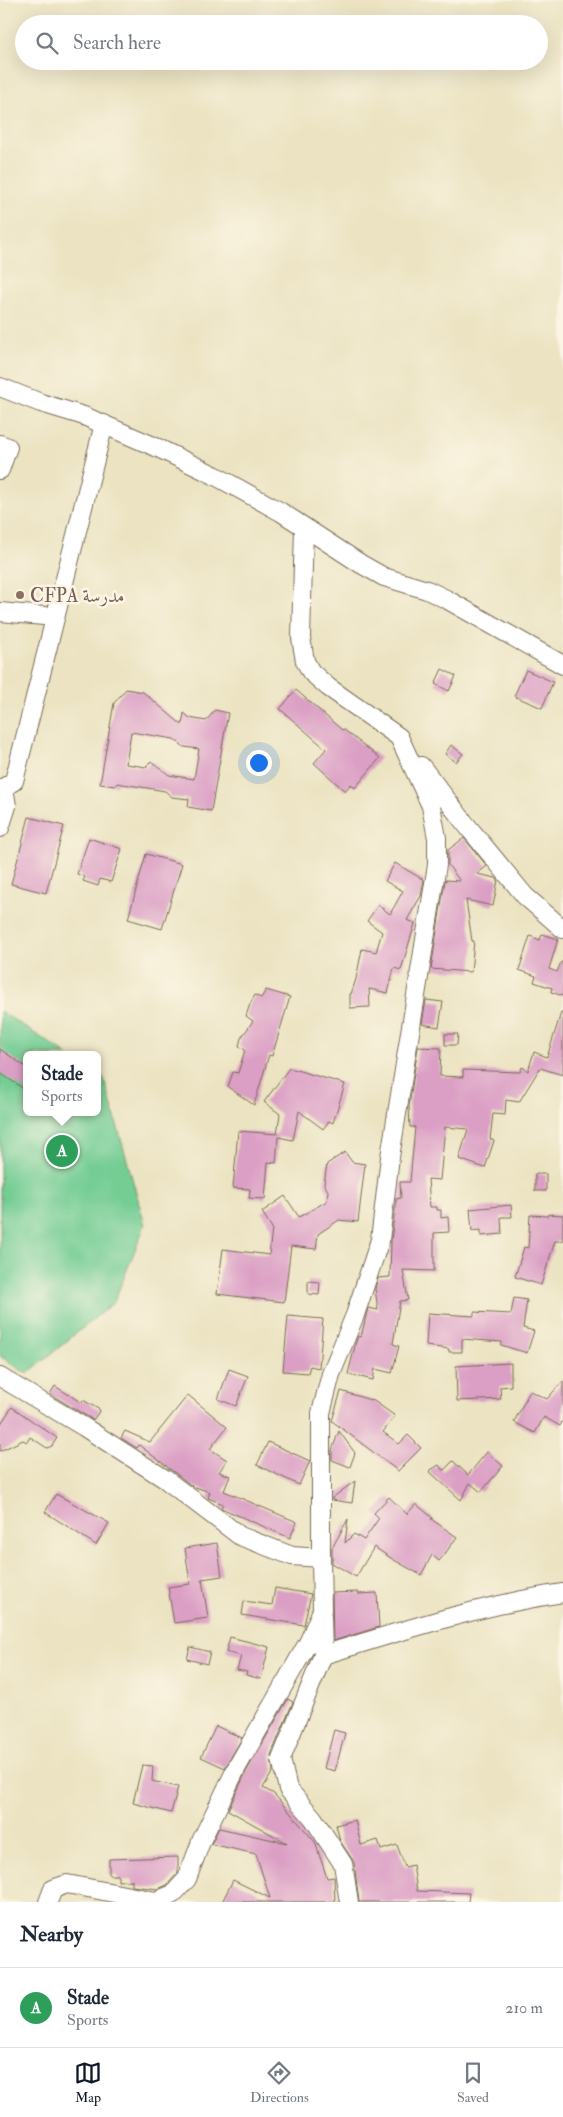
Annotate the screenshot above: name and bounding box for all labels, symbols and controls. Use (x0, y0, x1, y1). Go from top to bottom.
search box (15, 15, 548, 70)
icon: search (33, 29, 61, 57)
text: Search here (73, 31, 161, 55)
place label: CFPA مدرسة (30, 584, 124, 608)
marker: CFPA مدرسة (14, 589, 26, 601)
your location (246, 750, 272, 776)
popup (23, 1051, 101, 1116)
text: Stade (41, 1062, 83, 1086)
text: Sports (41, 1086, 82, 1106)
pin: A (46, 1132, 78, 1170)
text: Nearby (20, 1921, 83, 1948)
text: Stade (67, 1986, 109, 2010)
text: A (31, 1998, 41, 2018)
text: 210 m (505, 1998, 543, 2018)
text: Sports (67, 2010, 108, 2030)
tab: Map (74, 2059, 102, 2106)
tab: Directions (250, 2059, 309, 2106)
tab: Saved (457, 2059, 489, 2106)

